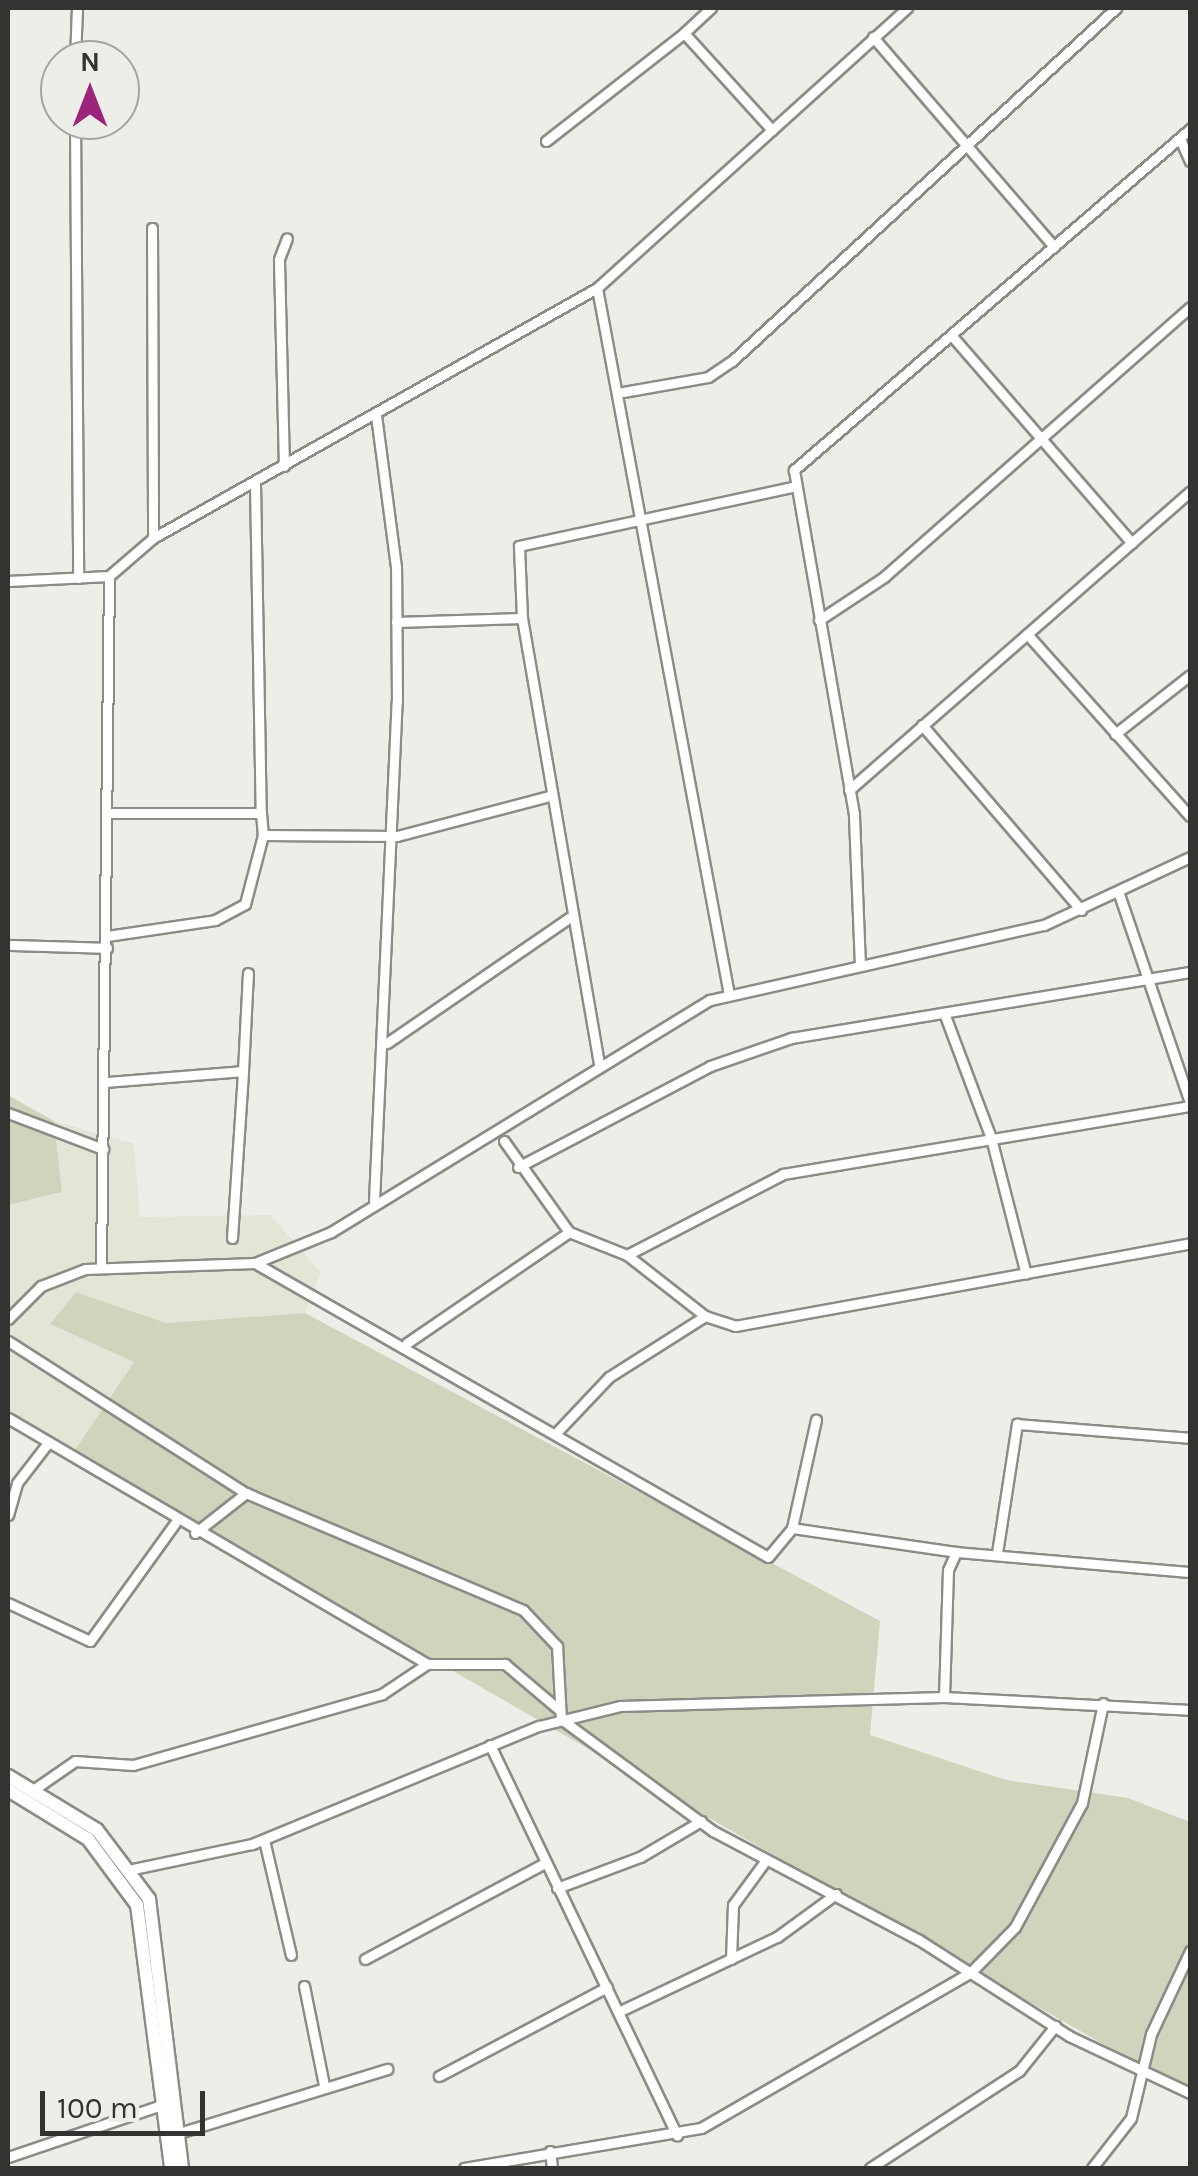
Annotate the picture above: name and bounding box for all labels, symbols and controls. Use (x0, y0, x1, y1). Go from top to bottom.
north arrow (40, 40, 140, 140)
text: N (80, 45, 100, 78)
scale bar (45, 2071, 210, 2133)
text: 100 m (57, 2090, 138, 2126)

